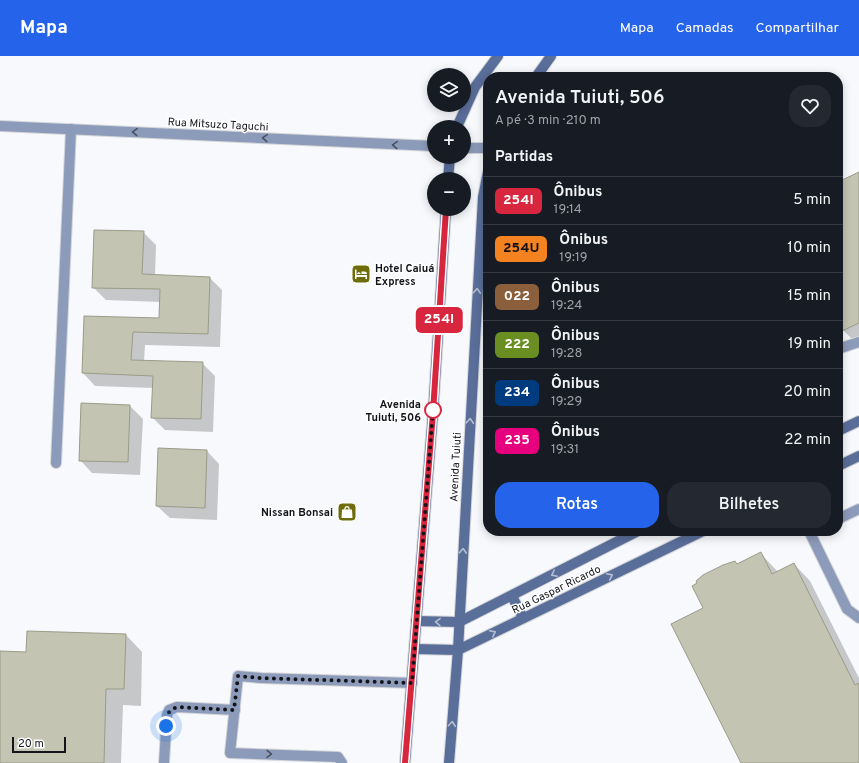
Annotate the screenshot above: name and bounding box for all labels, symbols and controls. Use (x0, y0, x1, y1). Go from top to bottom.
text: Mapa (20, 16, 68, 40)
text: Mapa (620, 20, 654, 37)
text: Camadas (676, 20, 734, 37)
text: Compartilhar (756, 20, 839, 37)
map controls (427, 68, 471, 216)
button: layers (427, 68, 471, 112)
button: heart (789, 85, 831, 127)
text: Avenida Tuiuti, 506 (495, 86, 665, 110)
text: A pé · 3 min · 210 m (495, 113, 601, 129)
street label: Rua Mitsuzo Taguchi (167, 115, 269, 135)
button: + (427, 120, 471, 164)
one-way arrow (132, 128, 138, 137)
one-way arrow (262, 134, 268, 143)
one-way arrow (392, 140, 398, 149)
text: Partidas (495, 148, 553, 167)
button: − (427, 172, 471, 216)
text: Ônibus (554, 183, 602, 202)
text: 5 min (793, 191, 831, 210)
text: 254I (503, 192, 534, 209)
text: 19:14 (554, 202, 582, 218)
text: Ônibus (559, 231, 608, 250)
text: 10 min (787, 239, 831, 258)
text: 254U (503, 240, 539, 257)
text: 19:19 (559, 250, 588, 266)
place label: Hotel Caiuá Express (375, 262, 434, 289)
hotel icon: Hotel Caiuá Express (350, 263, 372, 285)
text: Ônibus (551, 279, 600, 298)
text: 15 min (788, 287, 831, 306)
one-way arrow (473, 288, 482, 294)
text: 022 (504, 288, 530, 305)
text: 19:24 (551, 298, 582, 314)
line badge: 254I (411, 307, 467, 333)
text: 254I (424, 311, 454, 328)
text: Ônibus (551, 327, 600, 346)
text: 19 min (788, 335, 831, 354)
text: 222 (504, 336, 530, 353)
text: 19:28 (551, 346, 582, 362)
text: Ônibus (551, 375, 600, 394)
text: 20 min (784, 383, 831, 402)
text: 234 (504, 384, 530, 401)
text: 19:29 (551, 394, 582, 410)
place label: Avenida Tuiuti, 506 (366, 398, 421, 425)
marker: Avenida Tuiuti, 506 (424, 401, 442, 419)
one-way arrow (465, 418, 474, 424)
text: Ônibus (551, 423, 600, 442)
text: 22 min (784, 431, 831, 450)
street label: Avenida Tuiuti (447, 432, 465, 502)
text: 235 (504, 432, 530, 449)
text: 19:31 (551, 442, 579, 458)
button: Rotas (495, 482, 659, 528)
button: Bilhetes (667, 482, 831, 528)
shop icon: Nissan Bonsai (336, 501, 358, 523)
place label: Nissan Bonsai (261, 506, 333, 520)
one-way arrow (459, 548, 467, 554)
street label: Rua Gaspar Ricardo (510, 562, 603, 618)
one-way arrow (551, 570, 558, 577)
one-way arrow (605, 573, 613, 581)
one-way arrow (435, 618, 441, 626)
one-way arrow (488, 630, 496, 638)
your location (156, 716, 176, 736)
one-way arrow (447, 721, 456, 727)
scale bar (12, 735, 66, 754)
text: 20 m (18, 737, 44, 751)
one-way arrow (266, 750, 272, 759)

